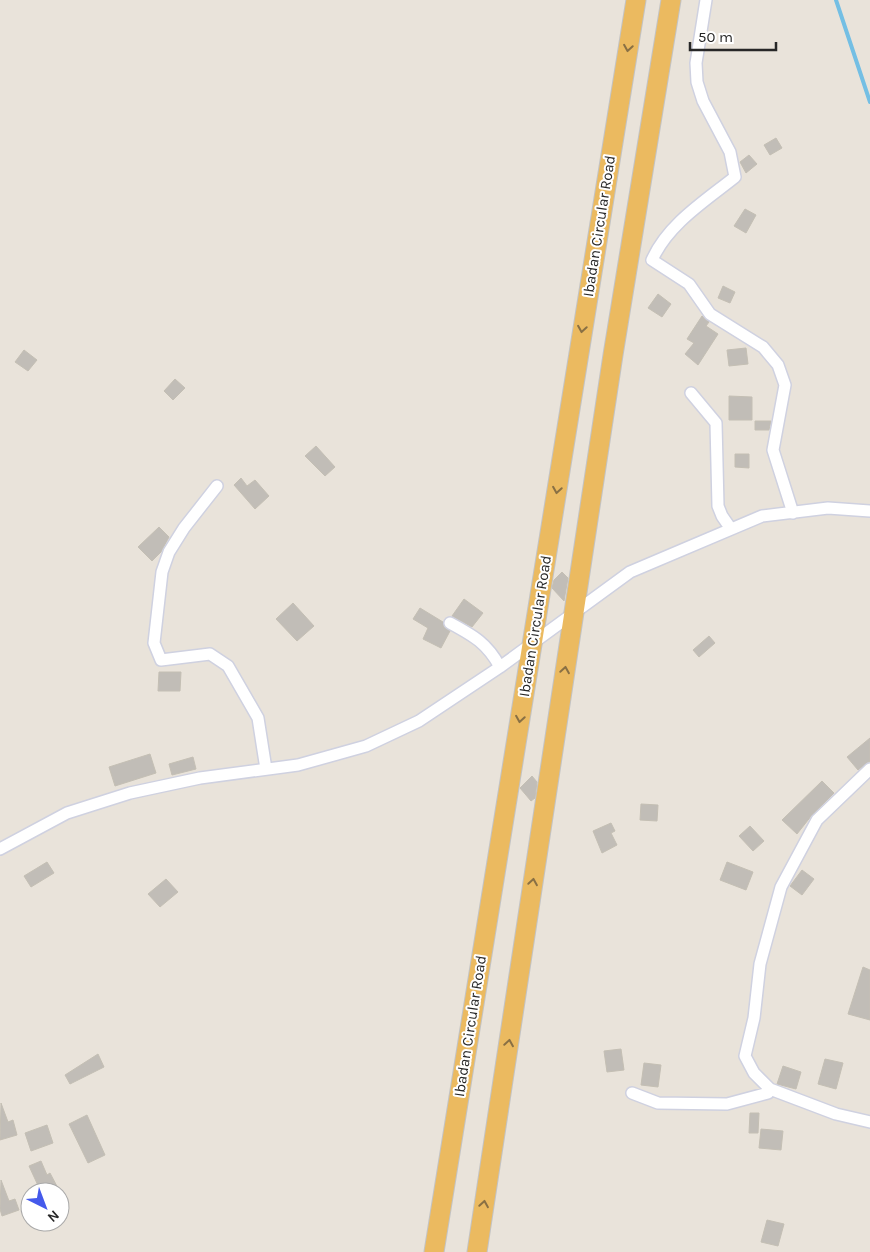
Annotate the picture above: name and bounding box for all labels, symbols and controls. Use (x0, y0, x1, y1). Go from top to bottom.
scale bar (690, 20, 776, 52)
text: 50 m (698, 28, 733, 46)
one-way arrow (623, 44, 633, 52)
street label: Ibadan Circular Road (579, 154, 619, 298)
one-way arrow (578, 325, 588, 334)
one-way arrow (552, 486, 562, 494)
street label: Ibadan Circular Road (515, 554, 555, 698)
one-way arrow (560, 666, 570, 674)
one-way arrow (515, 715, 525, 724)
one-way arrow (527, 878, 538, 886)
street label: Ibadan Circular Road (450, 954, 490, 1098)
one-way arrow (503, 1039, 513, 1047)
north arrow (20, 1182, 70, 1232)
one-way arrow (479, 1199, 489, 1208)
text: N (44, 1207, 63, 1226)

